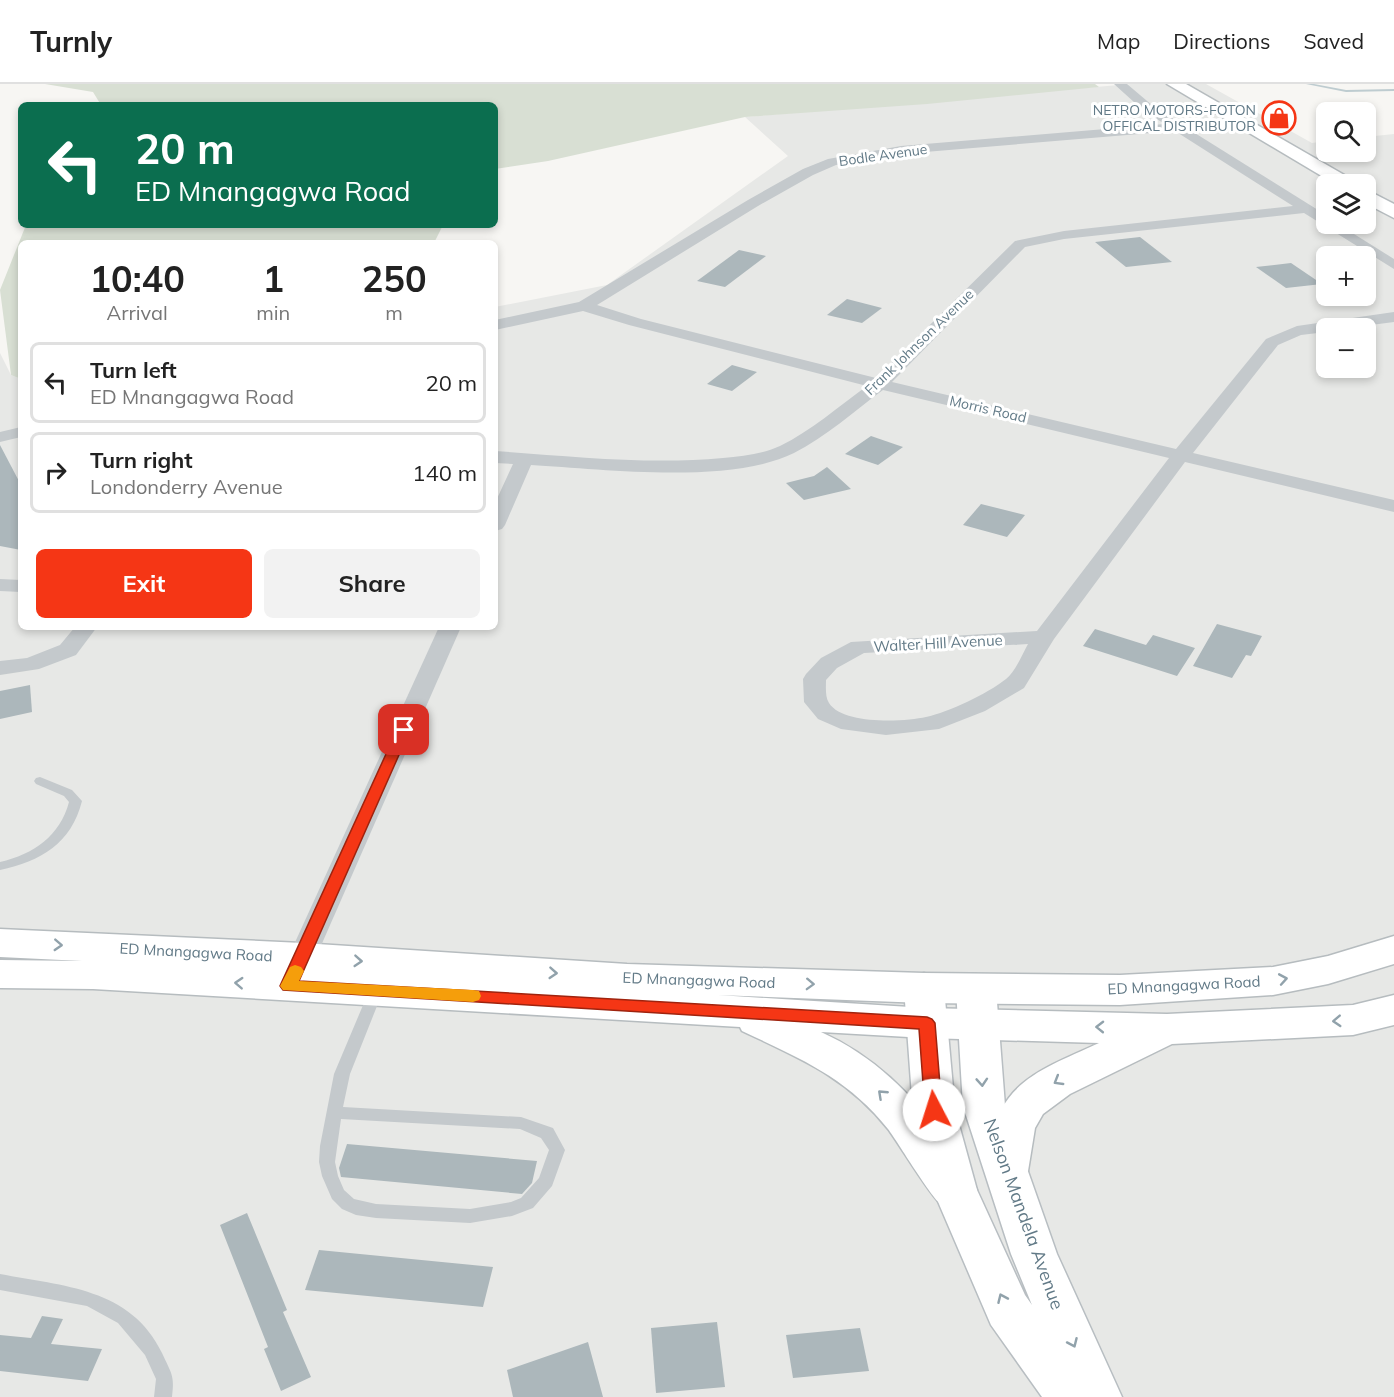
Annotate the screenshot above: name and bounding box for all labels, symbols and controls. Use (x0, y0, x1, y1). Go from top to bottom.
text: Turnly (30, 24, 112, 59)
text: Map (1097, 28, 1140, 54)
text: Directions (1173, 28, 1270, 54)
text: Saved (1303, 28, 1364, 54)
shop icon: NETRO MOTORS-FOTON OFFICAL DISTRIBUTOR (1261, 100, 1297, 136)
place label: NETRO MOTORS-FOTON OFFICAL DISTRIBUTOR (1093, 101, 1256, 135)
map controls (1316, 102, 1376, 378)
button: search (1316, 102, 1376, 162)
text: 20 m (135, 122, 235, 175)
icon: left (36, 126, 114, 204)
street label: Bodle Avenue (838, 140, 928, 170)
text: ED Mnangagwa Road (135, 174, 411, 208)
button: layers (1316, 174, 1376, 234)
button: + (1316, 246, 1376, 306)
text: 10:40 (89, 256, 185, 301)
text: 1 (262, 256, 284, 301)
text: 250 (362, 256, 427, 301)
street label: Frank Johnson Avenue (861, 285, 977, 399)
text: Arrival (107, 300, 168, 325)
text: min (256, 300, 290, 325)
text: m (385, 300, 403, 325)
button: − (1316, 318, 1376, 378)
text: Turn left (90, 356, 177, 384)
icon: left (39, 366, 72, 399)
text: 20 m (426, 369, 477, 397)
text: ED Mnangagwa Road (90, 384, 294, 409)
street label: Morris Road (948, 391, 1028, 427)
text: Turn right (90, 446, 193, 474)
icon: right (39, 456, 72, 489)
text: 140 m (412, 459, 477, 487)
text: Londonderry Avenue (90, 474, 283, 499)
button: Exit (36, 549, 252, 618)
button: Share (264, 549, 480, 618)
street label: Walter Hill Avenue (873, 630, 1003, 656)
pin (378, 704, 429, 755)
icon: arrive (387, 713, 420, 746)
one-way arrow (54, 939, 63, 952)
street label: ED Mnangagwa Road (119, 939, 273, 965)
one-way arrow (353, 954, 363, 967)
one-way arrow (548, 967, 557, 980)
street label: ED Mnangagwa Road (622, 968, 776, 992)
street label: ED Mnangagwa Road (1107, 972, 1261, 998)
one-way arrow (1278, 973, 1288, 986)
one-way arrow (235, 977, 244, 990)
one-way arrow (806, 978, 815, 991)
one-way arrow (1332, 1015, 1341, 1028)
one-way arrow (1096, 1021, 1105, 1033)
one-way arrow (1054, 1074, 1064, 1086)
position arrow (902, 1078, 966, 1142)
one-way arrow (976, 1078, 989, 1087)
one-way arrow (878, 1090, 889, 1101)
street label: Nelson Mandela Avenue (979, 1115, 1069, 1313)
one-way arrow (998, 1293, 1010, 1304)
one-way arrow (1066, 1337, 1078, 1348)

